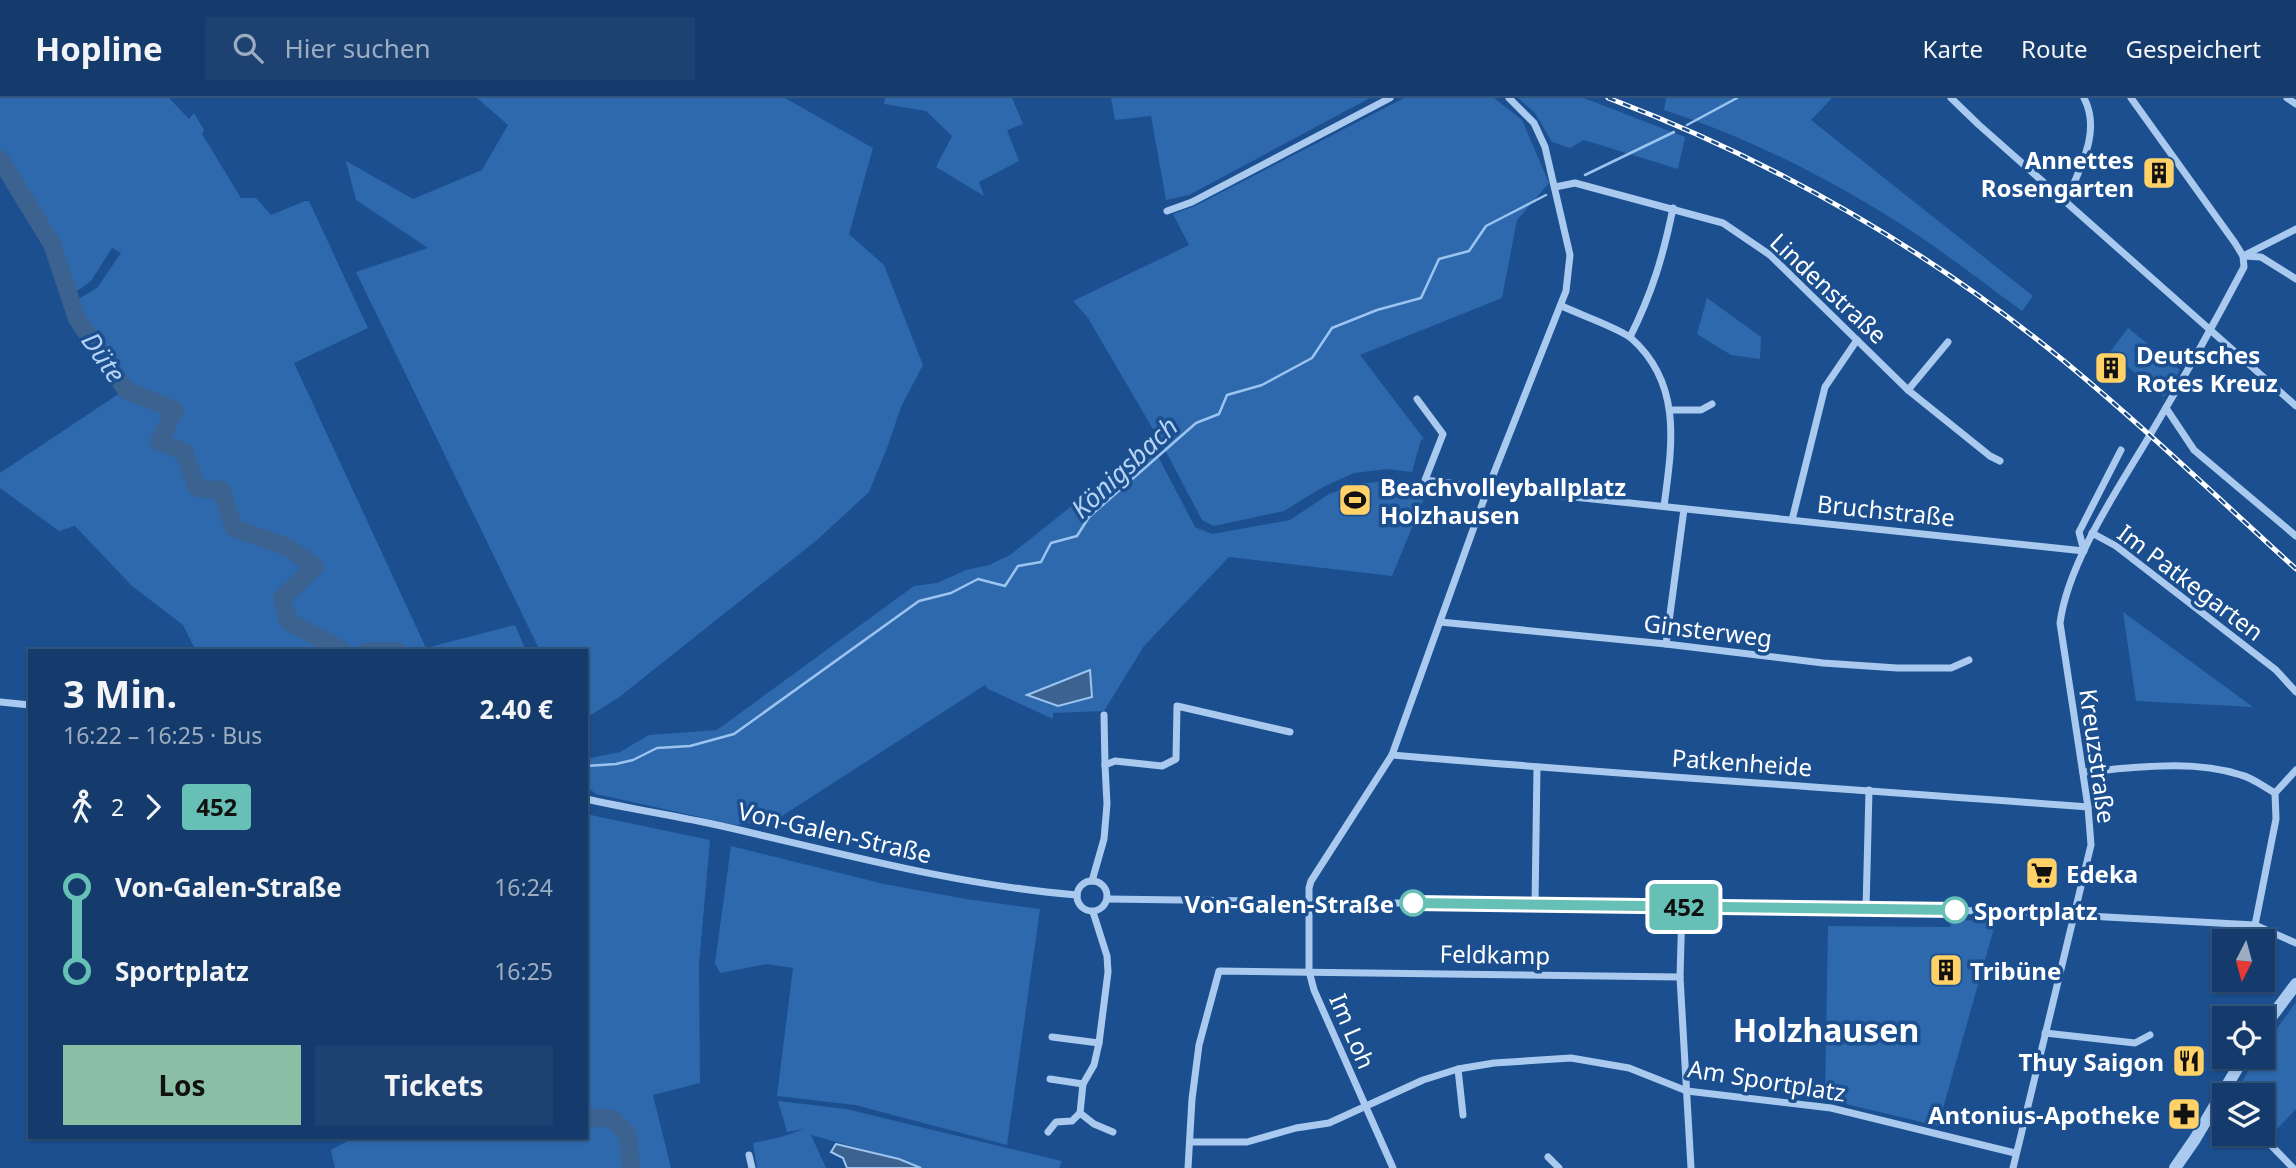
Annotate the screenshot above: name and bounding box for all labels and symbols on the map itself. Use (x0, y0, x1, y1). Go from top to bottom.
place label: Annettes Rosengarten (1981, 143, 2134, 204)
building icon: Annettes Rosengarten (2140, 154, 2178, 192)
street label: Lindenstraße (1763, 225, 1895, 351)
water label: Düte (74, 325, 134, 389)
place label: Deutsches Rotes Kreuz (2136, 338, 2278, 399)
building icon: Deutsches Rotes Kreuz (2092, 349, 2130, 387)
water label: Königsbach (1063, 408, 1185, 526)
place label: Beachvolleyballplatz Holzhausen (1380, 470, 1626, 531)
sports icon: Beachvolleyballplatz Holzhausen (1336, 481, 1374, 519)
street label: Bruchstraße (1815, 486, 1957, 534)
street label: Im Patkegarten (2111, 516, 2271, 648)
street label: Ginsterweg (1642, 606, 1774, 654)
street label: Kreuzstraße (2072, 687, 2124, 825)
street label: Patkenheide (1671, 741, 1813, 783)
street label: Von-Galen-Straße (735, 794, 935, 870)
supermarket icon: Edeka (2023, 854, 2061, 892)
place label: Edeka (2066, 857, 2138, 890)
line badge: 452 (1644, 884, 1724, 930)
place label: Von-Galen-Straße (1185, 887, 1394, 920)
marker: Von-Galen-Straße (1400, 890, 1426, 916)
place label: Sportplatz (1974, 894, 2098, 927)
marker: Sportplatz (1942, 897, 1968, 923)
north arrow (2212, 929, 2275, 992)
street label: Feldkamp (1440, 937, 1550, 971)
building icon: Tribüne (1927, 951, 1965, 989)
place label: Tribüne (1970, 954, 2061, 987)
street label: Im Loh (1322, 988, 1384, 1074)
district label: Holzhausen (1733, 1008, 1919, 1051)
restaurant icon: Thuy Saigon (2170, 1042, 2208, 1080)
place label: Thuy Saigon (2018, 1045, 2164, 1078)
street label: Am Sportplatz (1686, 1051, 1848, 1109)
pharmacy icon: Antonius-Apotheke (2165, 1095, 2203, 1133)
place label: Antonius-Apotheke (1928, 1098, 2160, 1131)

